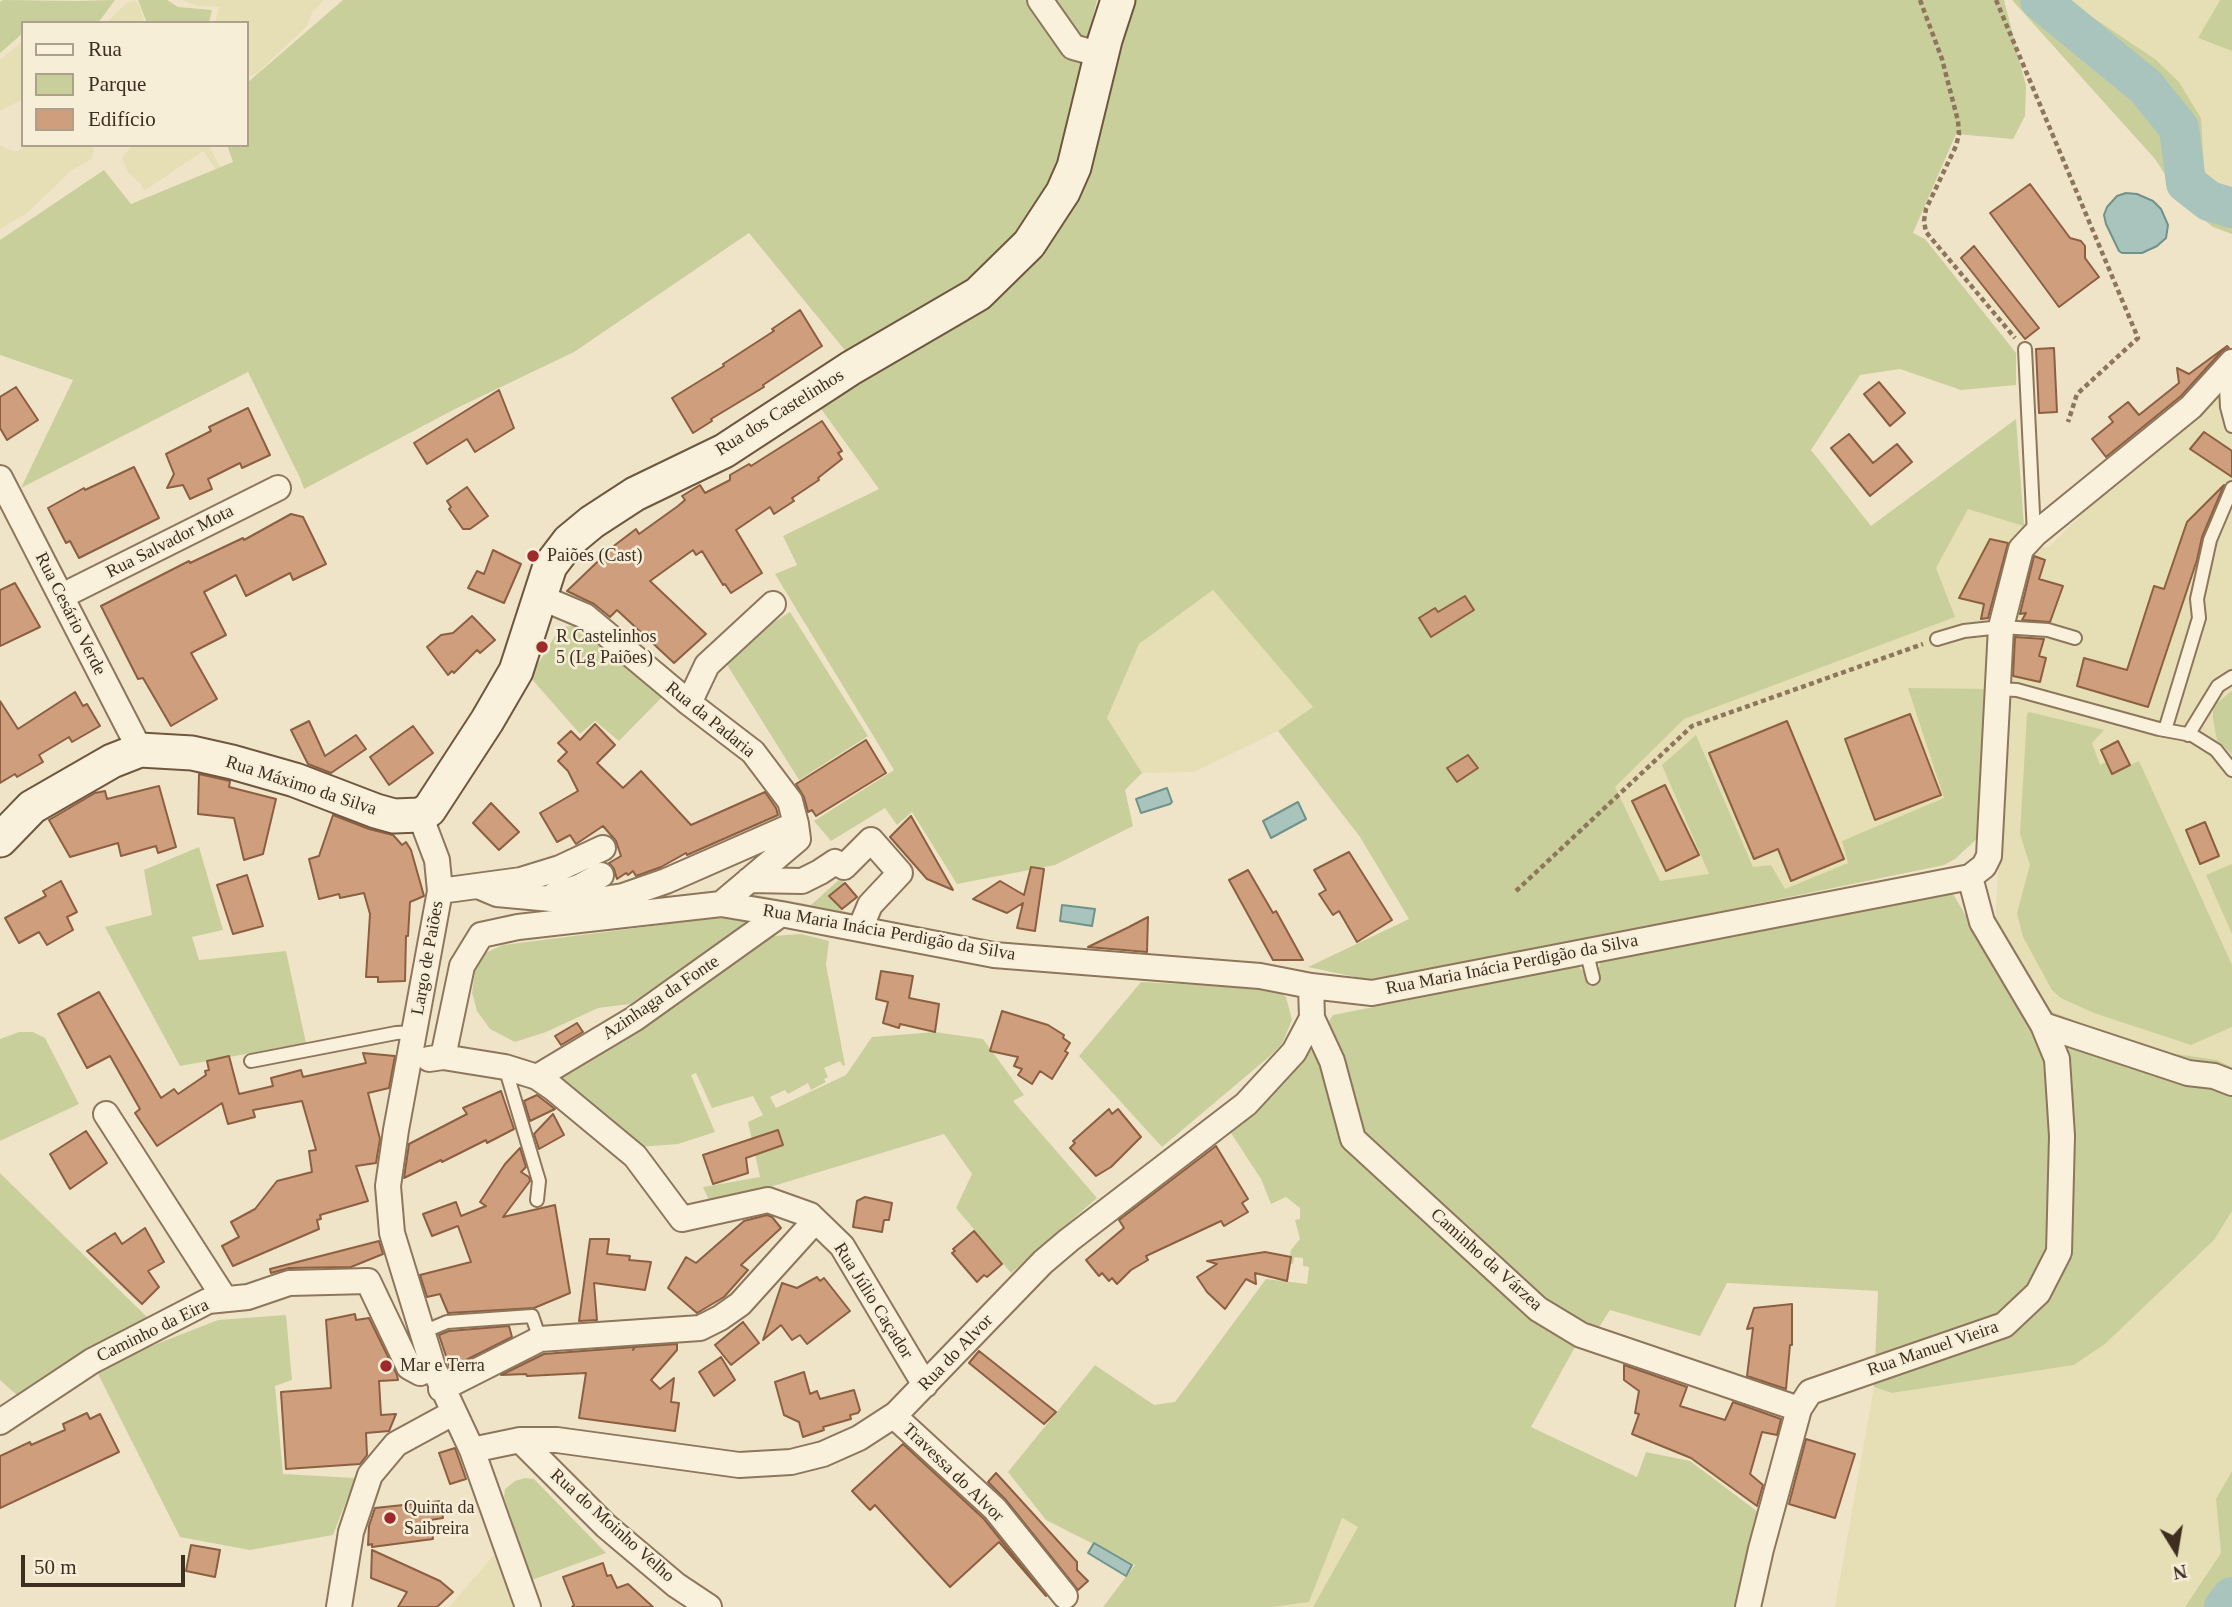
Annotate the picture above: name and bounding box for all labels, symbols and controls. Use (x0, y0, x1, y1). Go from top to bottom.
legend (21, 21, 248, 147)
text: Rua (88, 37, 122, 61)
text: Parque (88, 72, 146, 96)
text: Edifício (88, 107, 156, 131)
street label: Rua dos Castelinhos (712, 365, 848, 461)
street label: Rua Salvador Mota (103, 501, 237, 583)
place label: Paiões (Cast) (547, 545, 642, 567)
marker: Paiões (Cast) (525, 548, 541, 564)
street label: Rua Cesário Verde (30, 549, 110, 679)
place label: R Castelinhos 5 (Lg Paiões) (556, 626, 657, 668)
marker: R Castelinhos 5 (Lg Paiões) (534, 639, 550, 655)
street label: Rua da Padaria (661, 677, 759, 763)
street label: Rua Máximo da Silva (223, 751, 379, 821)
street label: Largo de Paiões (407, 899, 449, 1017)
street label: Rua Maria Inácia Perdigão da Silva (761, 900, 1017, 966)
street label: Rua Maria Inácia Perdigão da Silva (1384, 930, 1640, 1000)
street label: Azinhaga da Fonte (599, 951, 723, 1045)
street label: Caminho da Várzea (1426, 1204, 1546, 1316)
street label: Rua Júlio Caçador (829, 1239, 917, 1363)
street label: Caminho da Eira (93, 1295, 213, 1367)
street label: Rua do Alvor (914, 1310, 998, 1396)
street label: Rua Manuel Vieira (1865, 1317, 2001, 1381)
place label: Mar e Terra (400, 1355, 485, 1377)
marker: Mar e Terra (378, 1358, 394, 1374)
street label: Travessa do Alvor (898, 1419, 1008, 1527)
street label: Rua do Moinho Velho (546, 1465, 678, 1587)
place label: Quinta da Saibreira (404, 1497, 474, 1540)
marker: Quinta da Saibreira (382, 1510, 398, 1526)
north arrow (2141, 1516, 2211, 1586)
scale bar (24, 1540, 189, 1584)
text: 50 m (34, 1555, 77, 1579)
text: N (2171, 1560, 2189, 1584)

